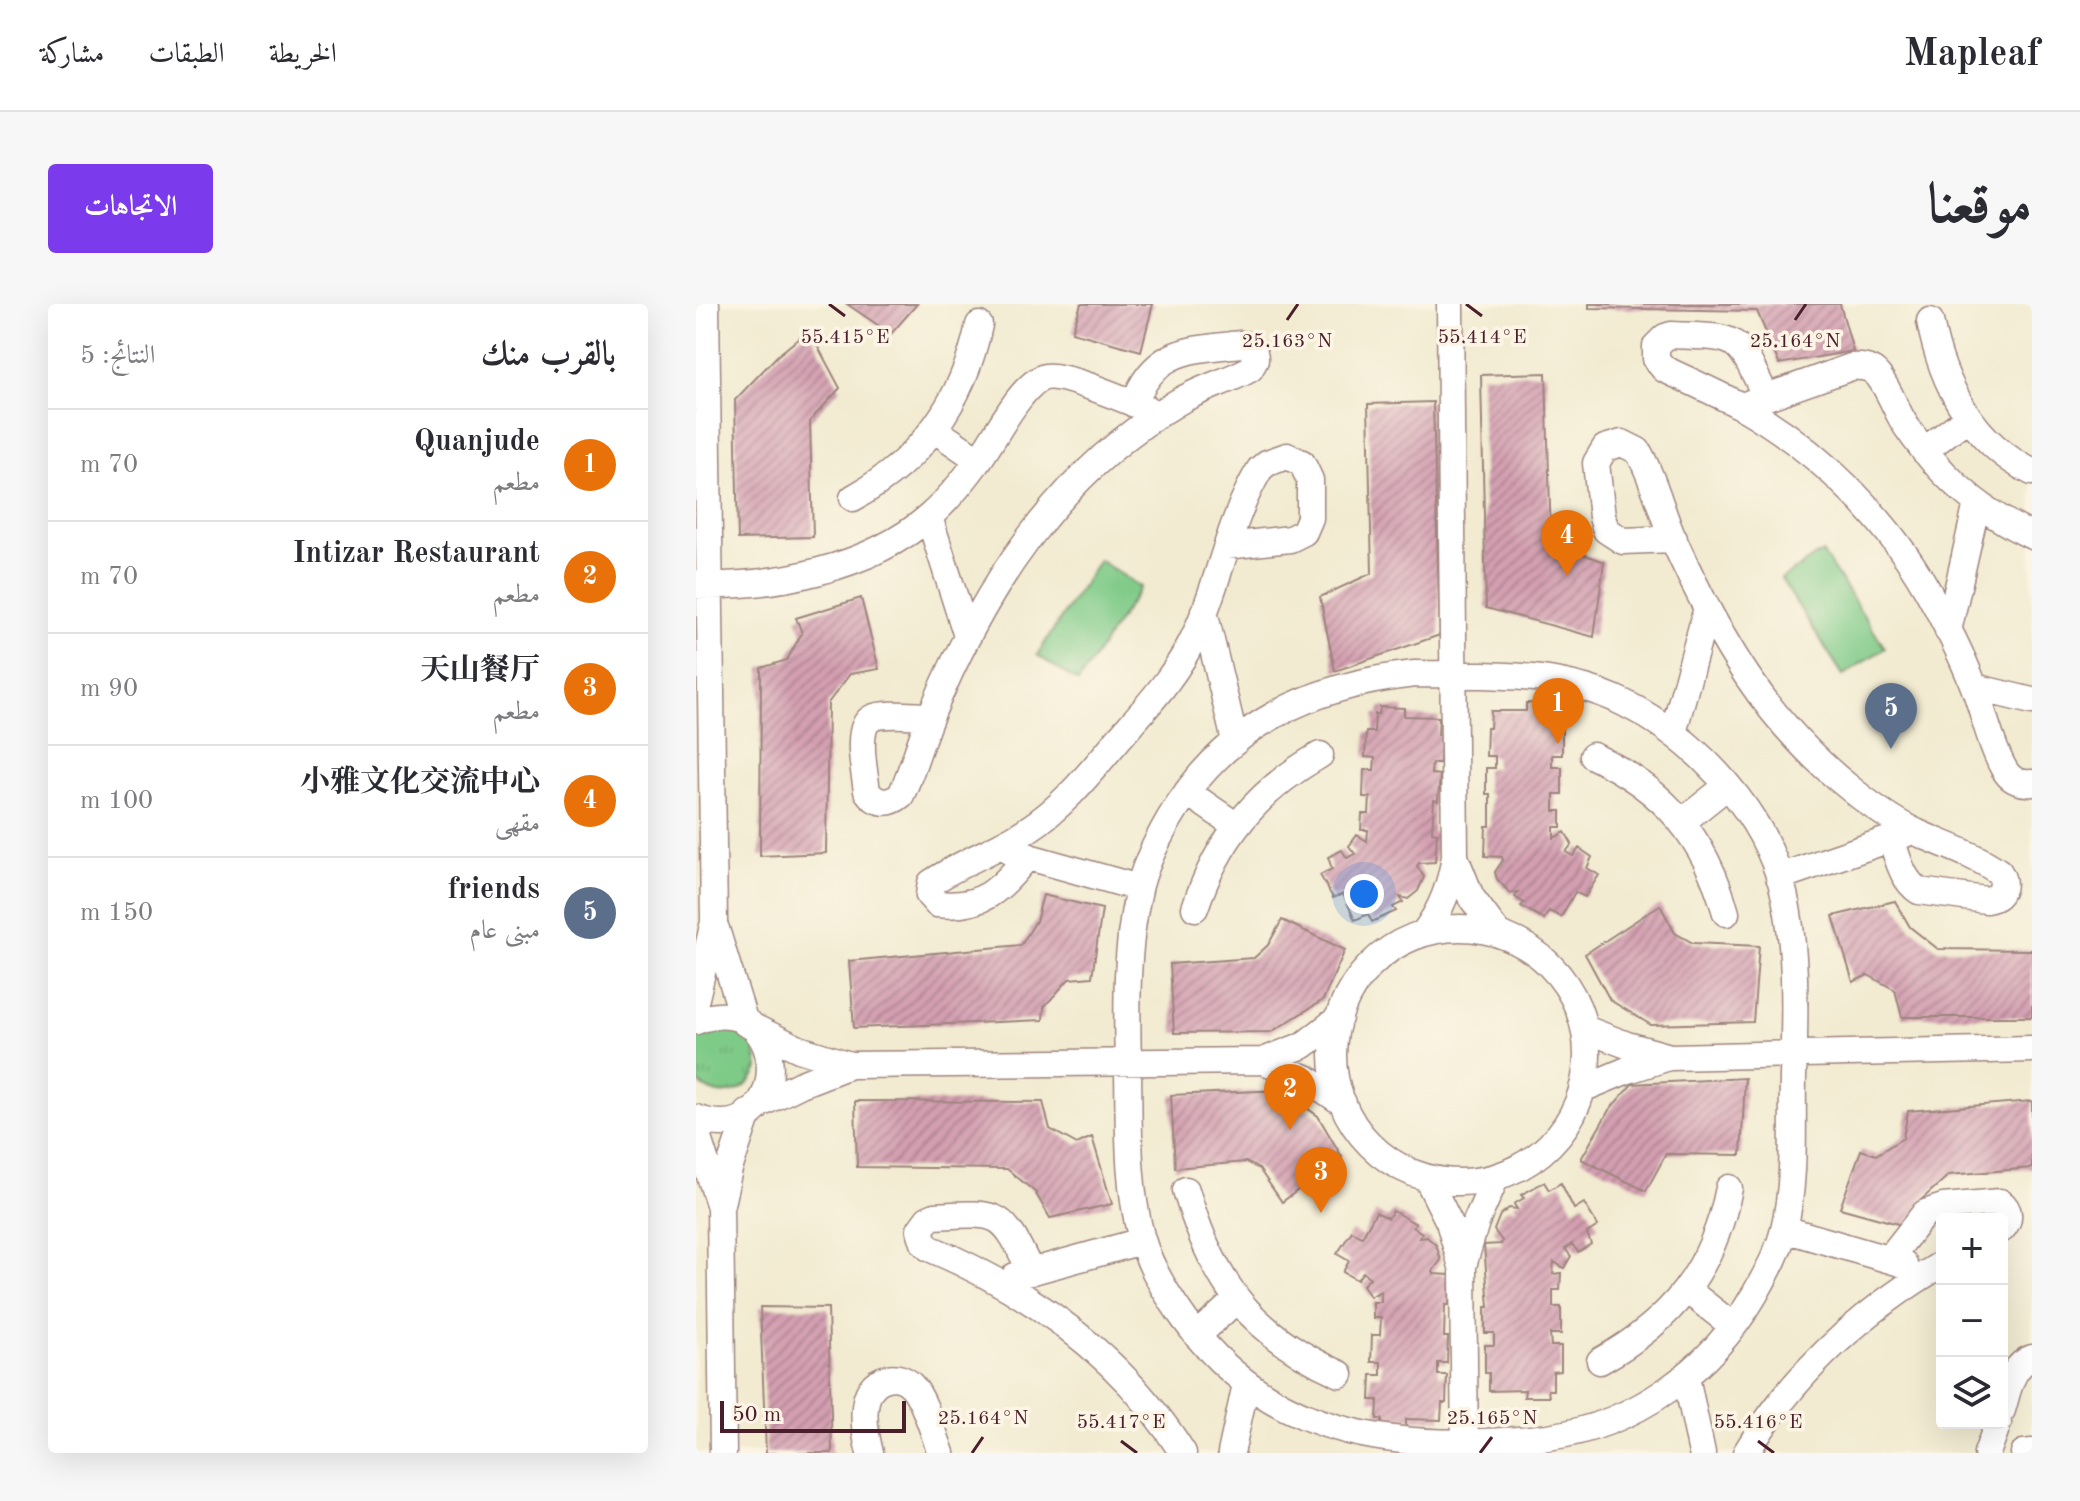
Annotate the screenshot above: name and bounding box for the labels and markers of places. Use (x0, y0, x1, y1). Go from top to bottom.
pin: 4 (1541, 510, 1593, 576)
pin: 1 (1532, 678, 1584, 744)
pin: 5 (1865, 683, 1917, 749)
pin: 2 (1264, 1064, 1316, 1130)
pin: 3 (1295, 1147, 1347, 1213)

